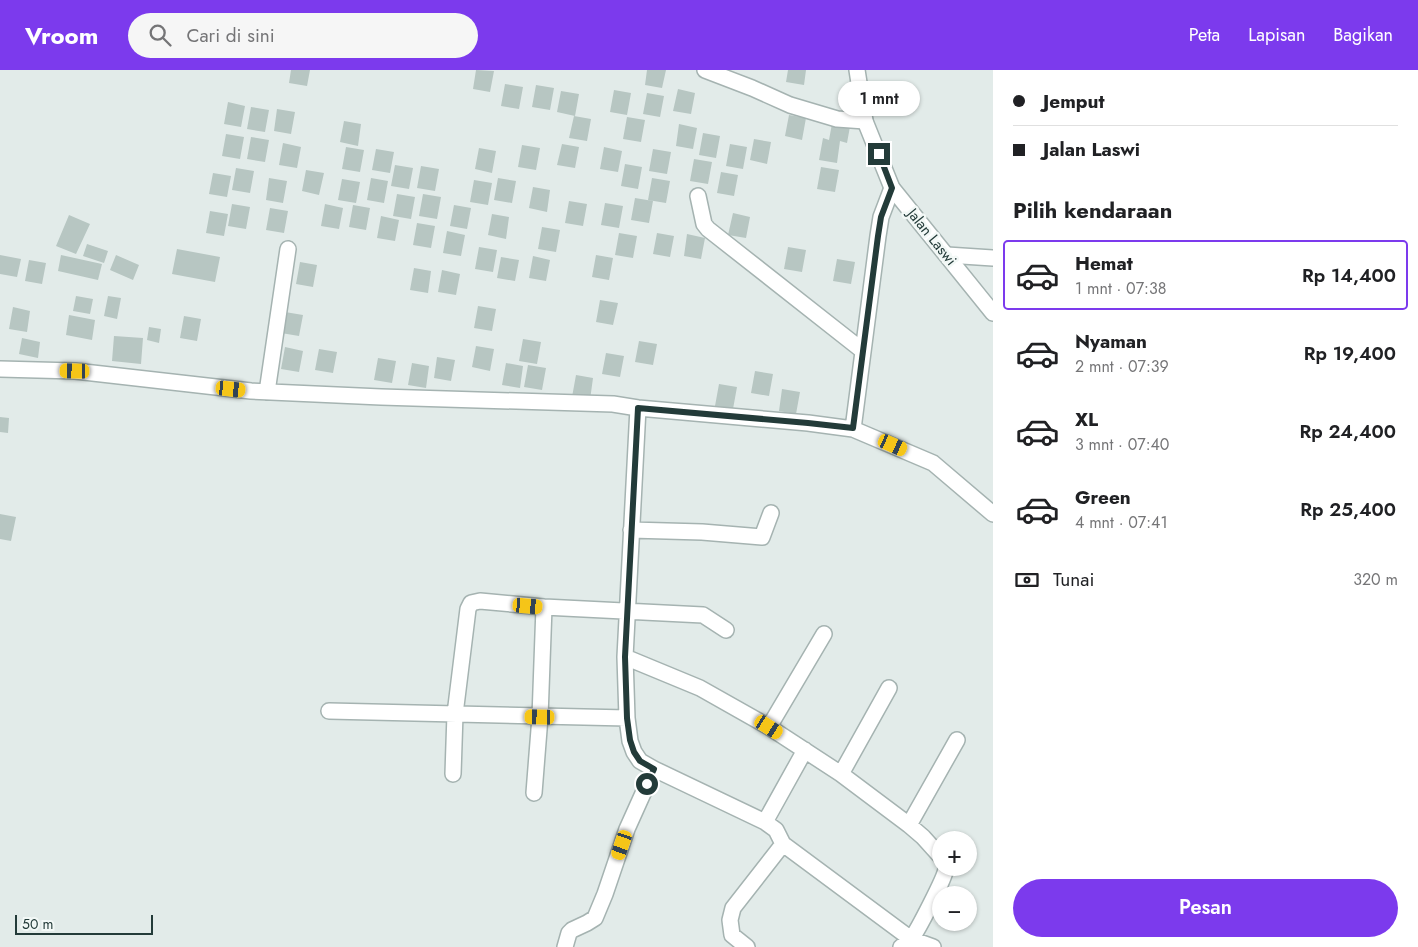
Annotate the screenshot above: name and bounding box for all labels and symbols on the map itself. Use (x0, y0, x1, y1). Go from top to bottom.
callout: 1 mnt (838, 82, 920, 116)
route end (868, 143, 890, 165)
street label: Jalan Laswi (901, 202, 962, 270)
car (59, 363, 90, 379)
car (215, 380, 246, 398)
car (876, 432, 909, 458)
car (512, 597, 543, 615)
car (524, 709, 555, 725)
car (752, 713, 785, 741)
route start (636, 773, 658, 795)
car (610, 828, 633, 862)
scale bar (15, 912, 152, 935)

